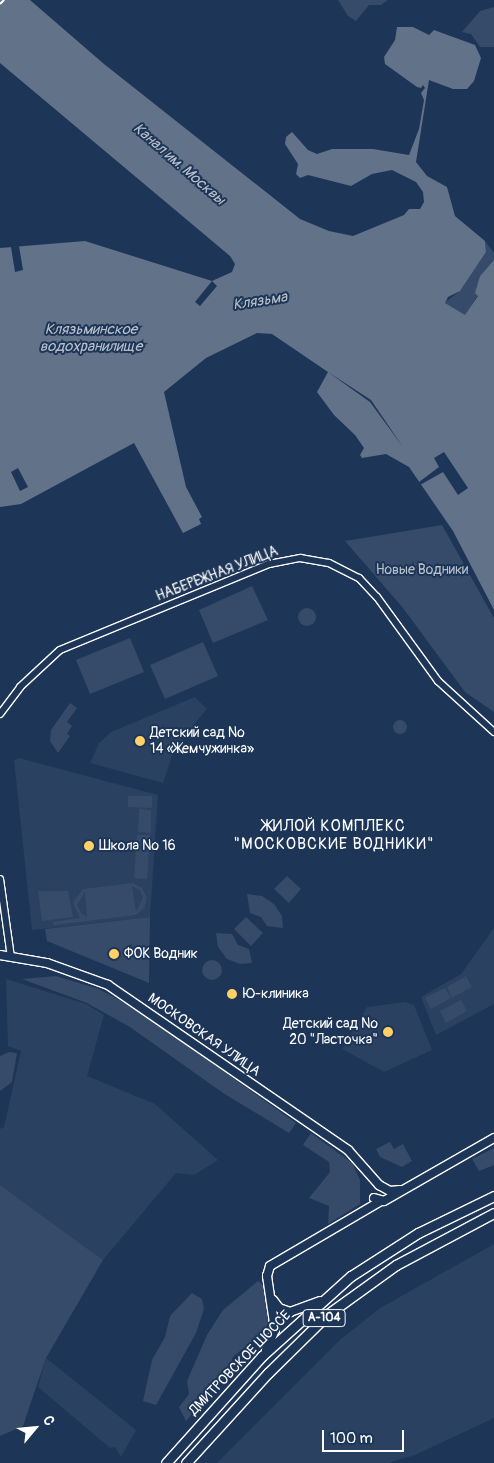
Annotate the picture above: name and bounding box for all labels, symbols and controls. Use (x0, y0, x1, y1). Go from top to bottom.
water label: Канал им. Москвы (129, 119, 229, 209)
water label: Клязьма (232, 288, 288, 314)
water label: Клязьминское водохранилище (40, 320, 142, 355)
street label: НАБЕРЕЖНАЯ УЛИЦА (154, 543, 280, 605)
park label: Новые Водники (376, 562, 468, 578)
place label: Детский сад № 14 «Жемчужинка» (150, 725, 254, 758)
marker: Детский сад № 14 «Жемчужинка» (134, 735, 146, 747)
district label: ЖИЛОЙ КОМПЛЕКС "МОСКОВСКИЕ ВОДНИКИ" (231, 816, 437, 854)
place label: Школа № 16 (99, 838, 176, 854)
marker: Школа № 16 (83, 840, 95, 852)
place label: ФОК Водник (124, 946, 198, 962)
marker: ФОК Водник (108, 948, 120, 960)
place label: Ю-клиника (243, 986, 309, 1002)
marker: Ю-клиника (225, 987, 239, 1001)
street label: МОСКОВСКАЯ УЛИЦА (144, 990, 264, 1080)
place label: Детский сад № 20 "Ласточка" (283, 1016, 378, 1048)
marker: Детский сад № 20 "Ласточка" (382, 1026, 394, 1038)
street label: ДМИТРОВСКОЕ ШОССЕ (186, 1307, 294, 1419)
road number: А-104 (302, 1309, 346, 1328)
north arrow (10, 1403, 60, 1453)
text: С (39, 1413, 58, 1429)
scale bar (324, 1420, 406, 1452)
text: 100 m (330, 1429, 373, 1448)

